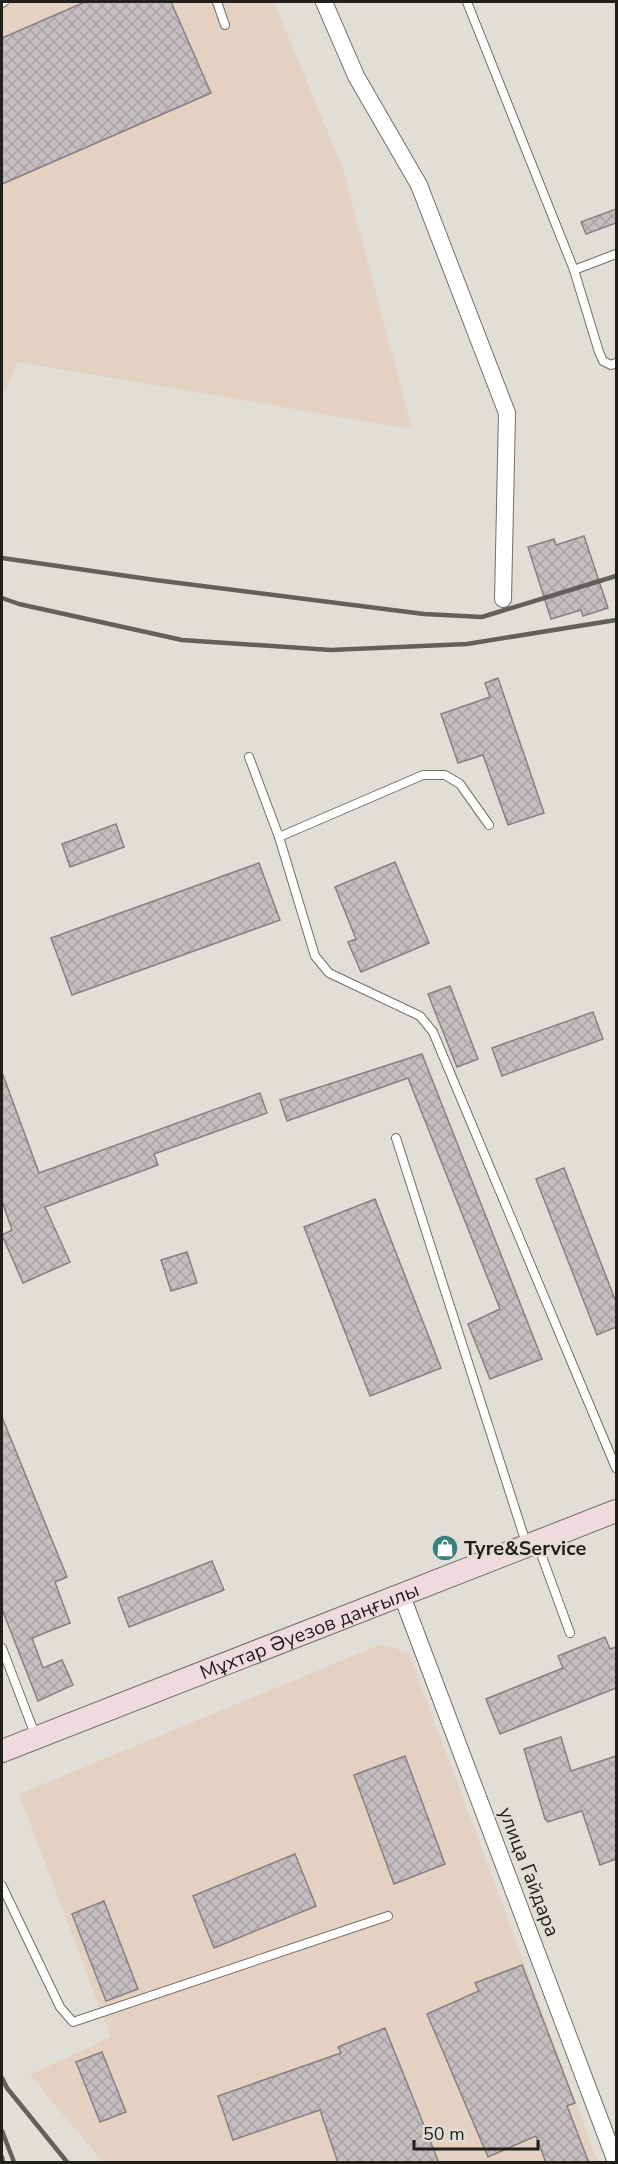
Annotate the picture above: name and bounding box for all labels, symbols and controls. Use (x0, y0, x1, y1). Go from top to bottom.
shop icon: Tyre&Service (430, 1533, 460, 1563)
place label: Tyre&Service (464, 1535, 586, 1562)
street label: Мұхтар Әуезов даңғылы (196, 1576, 423, 1686)
street label: улица Гайдара (492, 1803, 566, 1941)
scale bar (414, 2113, 538, 2151)
text: 50 m (423, 2122, 465, 2146)

